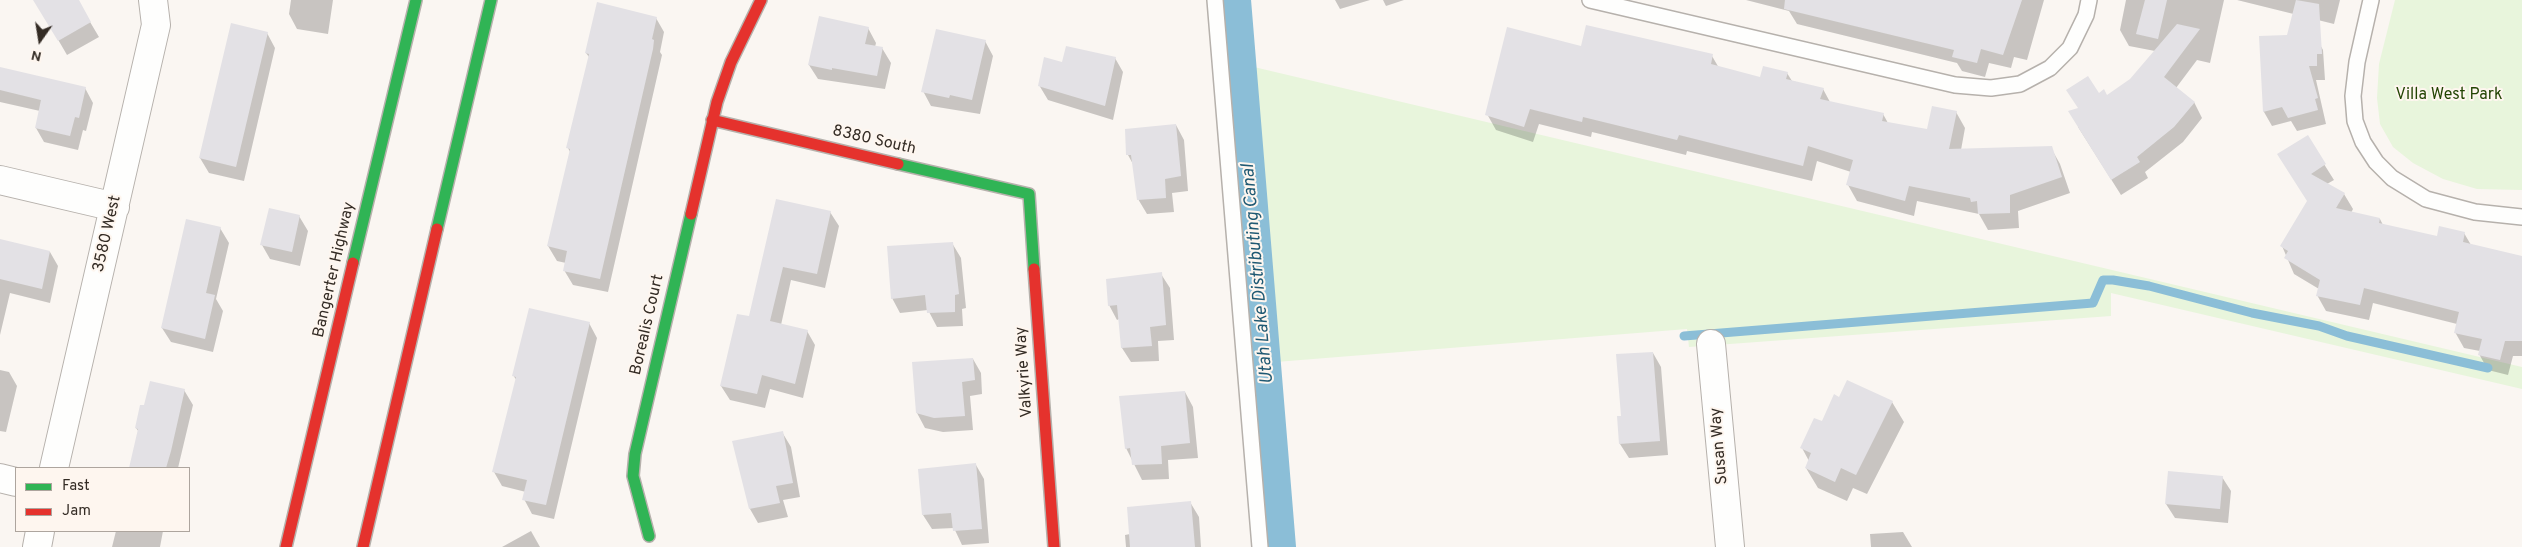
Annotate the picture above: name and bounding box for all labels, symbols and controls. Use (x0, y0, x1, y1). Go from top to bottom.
north arrow (15, 15, 65, 65)
text: N (30, 46, 43, 65)
park label: Villa West Park (2396, 86, 2502, 106)
street label: 8380 South (830, 122, 918, 160)
water label: Utah Lake Distributing Canal (1239, 163, 1279, 385)
street label: 3580 West (90, 194, 126, 274)
street label: Bangerter Highway (310, 200, 360, 340)
street label: Borealis Court (627, 273, 669, 377)
street label: Valkyrie Way (1012, 326, 1038, 418)
street label: Susan Way (1707, 407, 1733, 485)
legend (15, 467, 190, 532)
text: Fast (62, 477, 90, 496)
text: Jam (62, 502, 91, 521)

